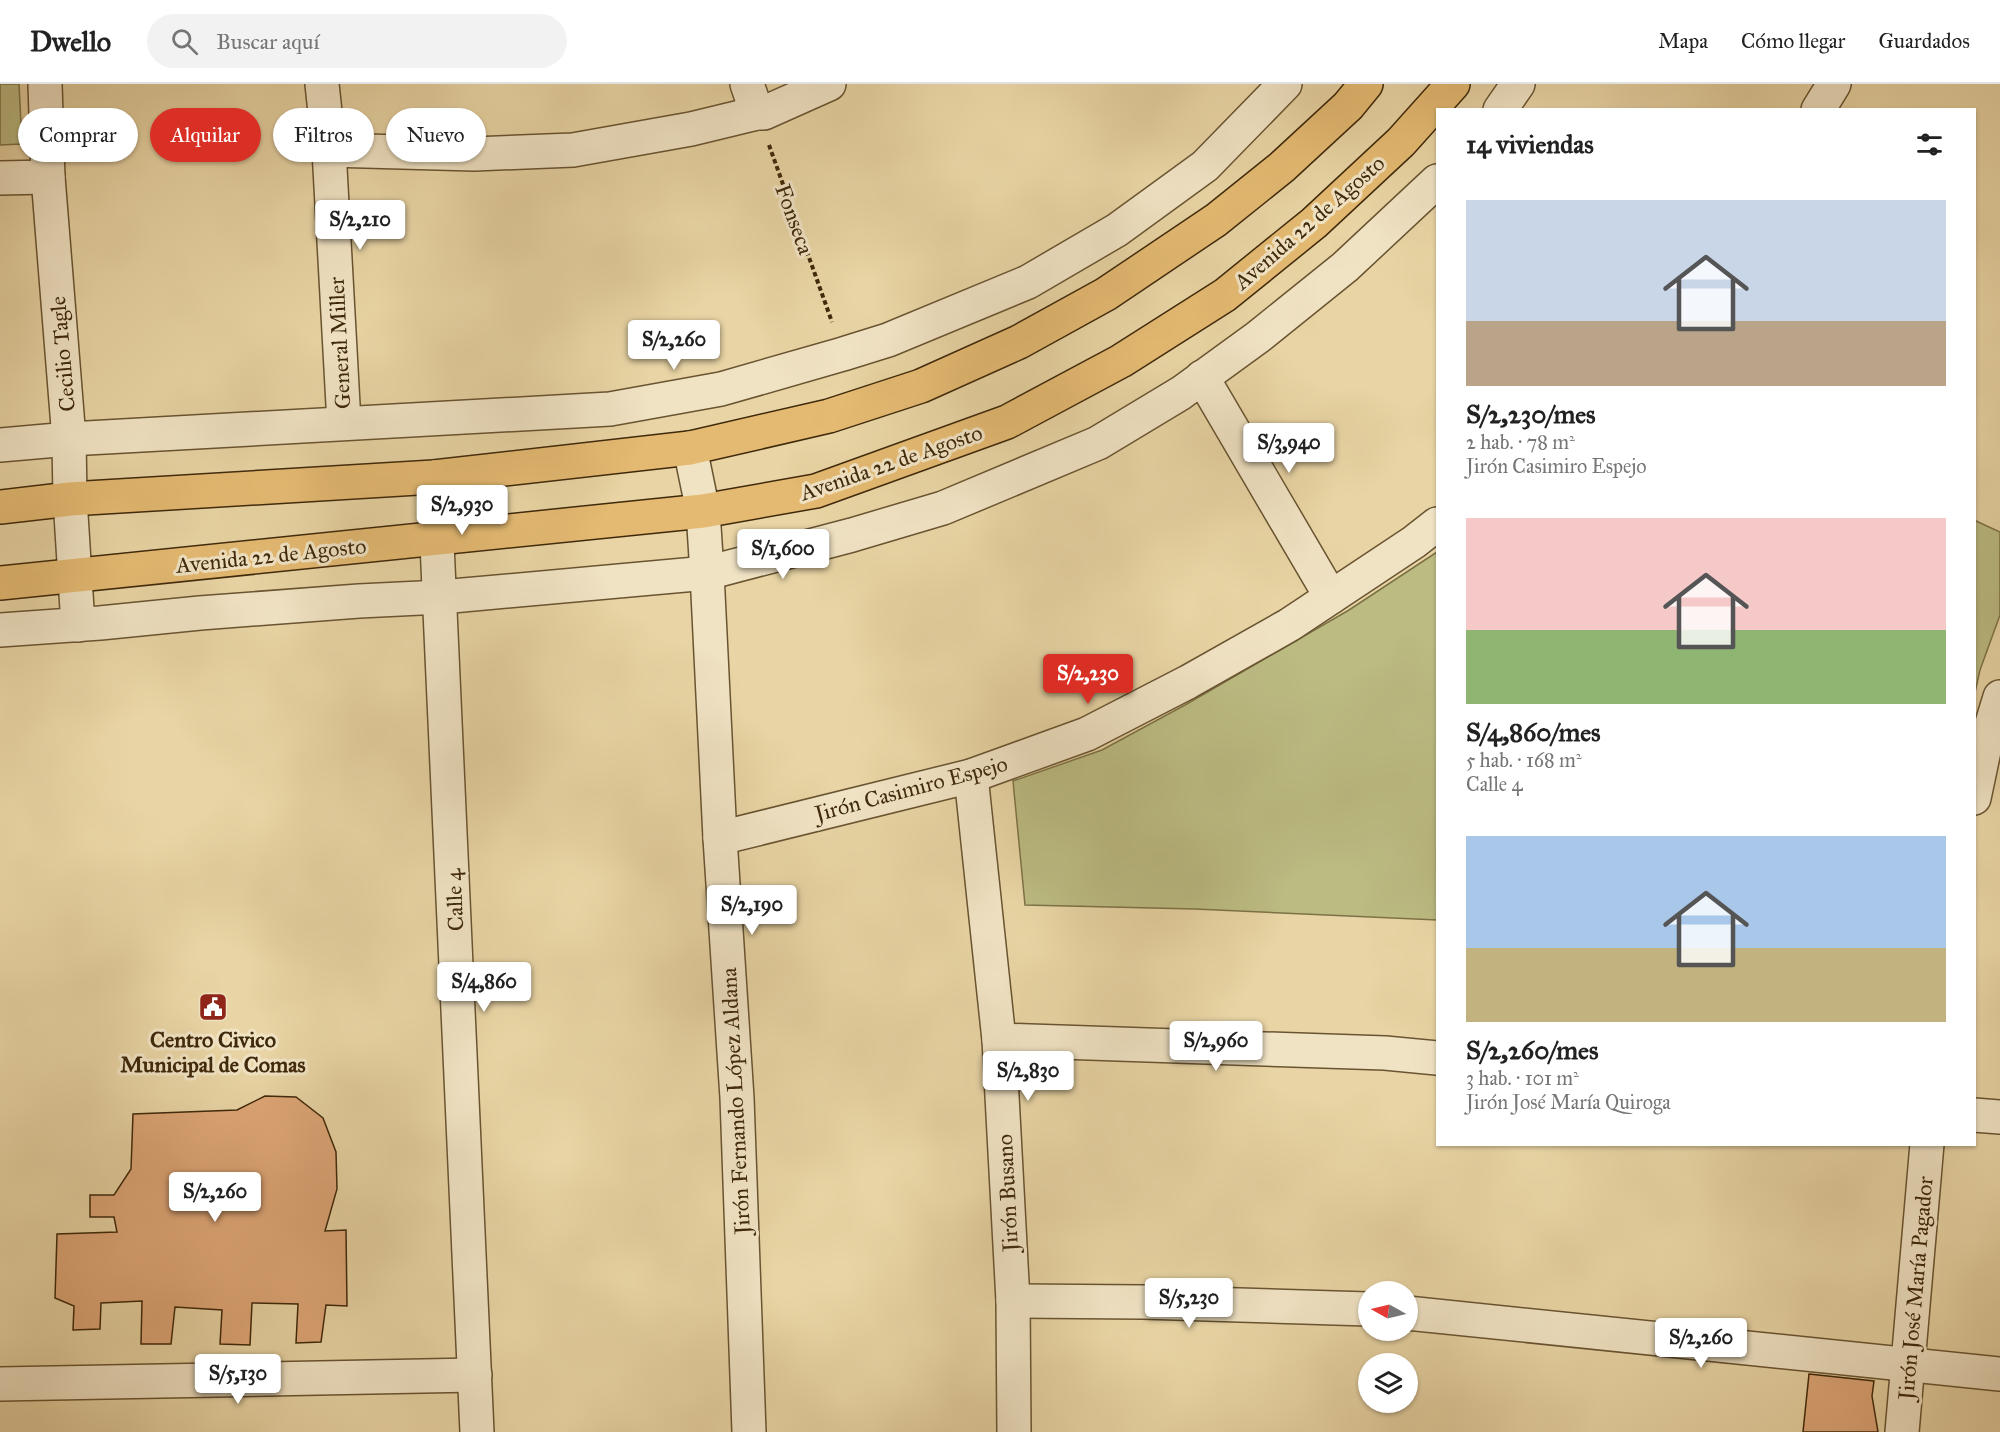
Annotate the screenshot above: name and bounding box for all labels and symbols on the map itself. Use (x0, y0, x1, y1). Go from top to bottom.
street label: Avenida 22 de Agosto (1228, 150, 1390, 296)
street label: Fonseca (769, 180, 820, 259)
pin: S/2,210 (305, 200, 415, 251)
street label: General Miller (323, 275, 356, 410)
street label: Cecilio Tagle (44, 295, 81, 413)
pin: S/2,260 (619, 320, 729, 371)
street label: Avenida 22 de Agosto (796, 419, 986, 507)
pin: S/3,940 (1234, 423, 1344, 474)
pin: S/2,930 (407, 485, 517, 536)
pin: S/1,600 (728, 529, 838, 580)
street label: Avenida 22 de Agosto (174, 532, 367, 579)
pin: S/2,230 (1033, 654, 1143, 705)
street label: Jirón Casimiro Espejo (810, 750, 1011, 828)
street label: Calle 4 (439, 867, 470, 932)
pin: S/2,190 (697, 885, 807, 936)
pin: S/4,860 (429, 962, 539, 1013)
street label: Jirón Fernando López Aldana (715, 966, 756, 1237)
public building icon: Centro Civico Municipal de Comas (197, 991, 229, 1023)
pin: S/2,960 (1161, 1021, 1271, 1072)
place label: Centro Civico Municipal de Comas (120, 1026, 306, 1078)
pin: S/2,830 (973, 1051, 1083, 1102)
street label: Jirón Busano (991, 1133, 1024, 1254)
pin: S/2,260 (160, 1172, 270, 1223)
street label: Jirón José María Pagador (1892, 1174, 1939, 1403)
pin: S/5,230 (1134, 1278, 1244, 1329)
north arrow (1358, 1281, 1418, 1341)
pin: S/2,260 (1646, 1318, 1756, 1369)
pin: S/5,130 (183, 1354, 293, 1405)

